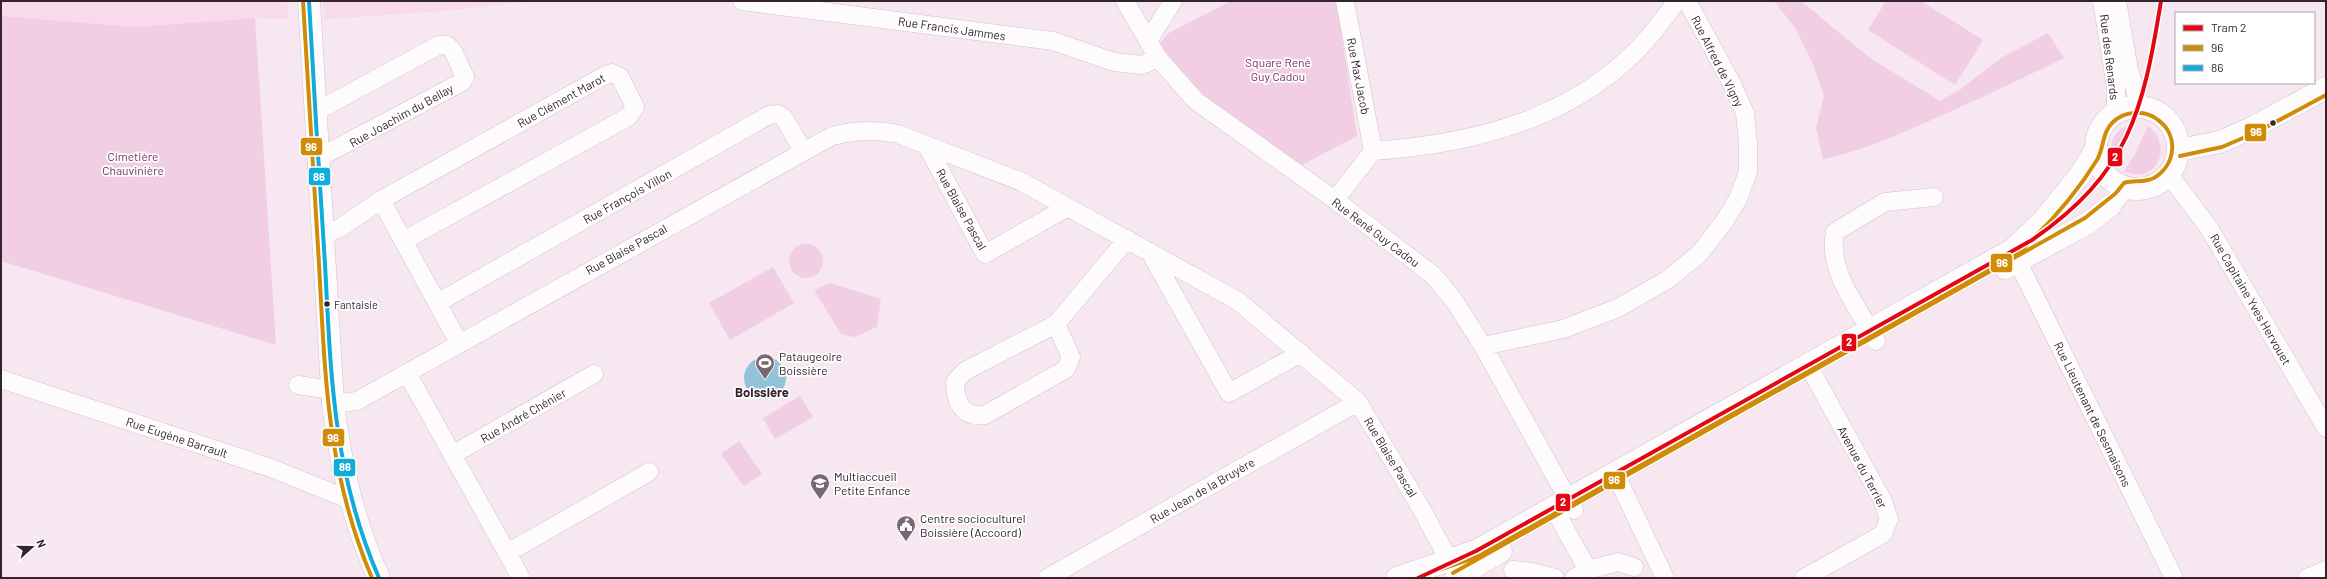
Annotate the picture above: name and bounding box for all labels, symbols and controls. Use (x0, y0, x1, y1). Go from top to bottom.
legend (2175, 12, 2315, 84)
street label: Rue Alfred de Vigny (1689, 13, 1747, 109)
street label: Rue des Renards (2098, 13, 2122, 101)
street label: Rue Francis Jammes (897, 14, 1007, 43)
text: Tram 2 (2211, 20, 2246, 34)
street label: Rue Max Jacob (1345, 36, 1373, 116)
text: 96 (2211, 40, 2223, 54)
park label: Square René Guy Cadou (1245, 55, 1311, 83)
text: 86 (2211, 60, 2223, 74)
street label: Rue Clément Marot (515, 70, 607, 130)
street label: Rue Joachim du Bellay (347, 80, 456, 149)
unlabelled marker (2268, 118, 2278, 128)
line badge: 96 (2244, 123, 2267, 142)
text: 96 (2250, 125, 2262, 138)
line badge: 96 (300, 137, 323, 156)
text: 96 (305, 140, 317, 153)
line badge: 2 (2107, 147, 2123, 167)
park label: Cimetière Chauvinière (102, 149, 164, 177)
text: 2 (2112, 150, 2118, 163)
street label: Rue François Villon (580, 166, 674, 226)
street label: Rue Blaise Pascal (934, 166, 990, 252)
line badge: 86 (308, 167, 331, 186)
text: 86 (313, 170, 325, 183)
street label: Rue René Guy Cadou (1329, 194, 1423, 270)
street label: Rue Blaise Pascal (583, 221, 669, 277)
street label: Rue Capitaine Yves Hervouet (2208, 231, 2294, 367)
line badge: 96 (1990, 253, 2013, 273)
text: 96 (1996, 256, 2008, 269)
place label: Fantaisie (334, 298, 378, 311)
marker: Fantaisie (322, 299, 332, 309)
line badge: 2 (1841, 333, 1857, 352)
text: 2 (1846, 335, 1852, 348)
street label: Rue Lieutenant de Sesmaisons (2052, 339, 2134, 489)
place label: Pataugeoire Boissière (779, 349, 842, 377)
sports icon: Pataugeoire Boissière (754, 352, 776, 380)
district label: Boissière (735, 384, 789, 400)
street label: Rue André Chénier (478, 385, 569, 445)
street label: Rue Eugène Barrault (124, 414, 230, 460)
street label: Rue Blaise Pascal (1362, 415, 1420, 499)
street label: Avenue du Terrier (1835, 424, 1891, 511)
line badge: 96 (322, 428, 345, 447)
text: 96 (327, 431, 339, 444)
street label: Rue Jean de la Bruyère (1147, 454, 1257, 526)
line badge: 86 (333, 458, 356, 477)
text: 86 (339, 460, 351, 473)
place label: Multiaccueil Petite Enfance (834, 469, 911, 497)
line badge: 96 (1603, 471, 1626, 490)
school or university icon: Multiaccueil Petite Enfance (809, 472, 831, 500)
text: 96 (1608, 473, 1620, 486)
line badge: 2 (1555, 493, 1571, 512)
text: 2 (1560, 495, 1566, 508)
place label: Centre socioculturel Boissière (Accoord) (920, 511, 1025, 539)
public building icon: Centre socioculturel Boissière (Accoord) (895, 514, 917, 542)
north arrow (12, 527, 52, 567)
text: N (34, 537, 49, 549)

